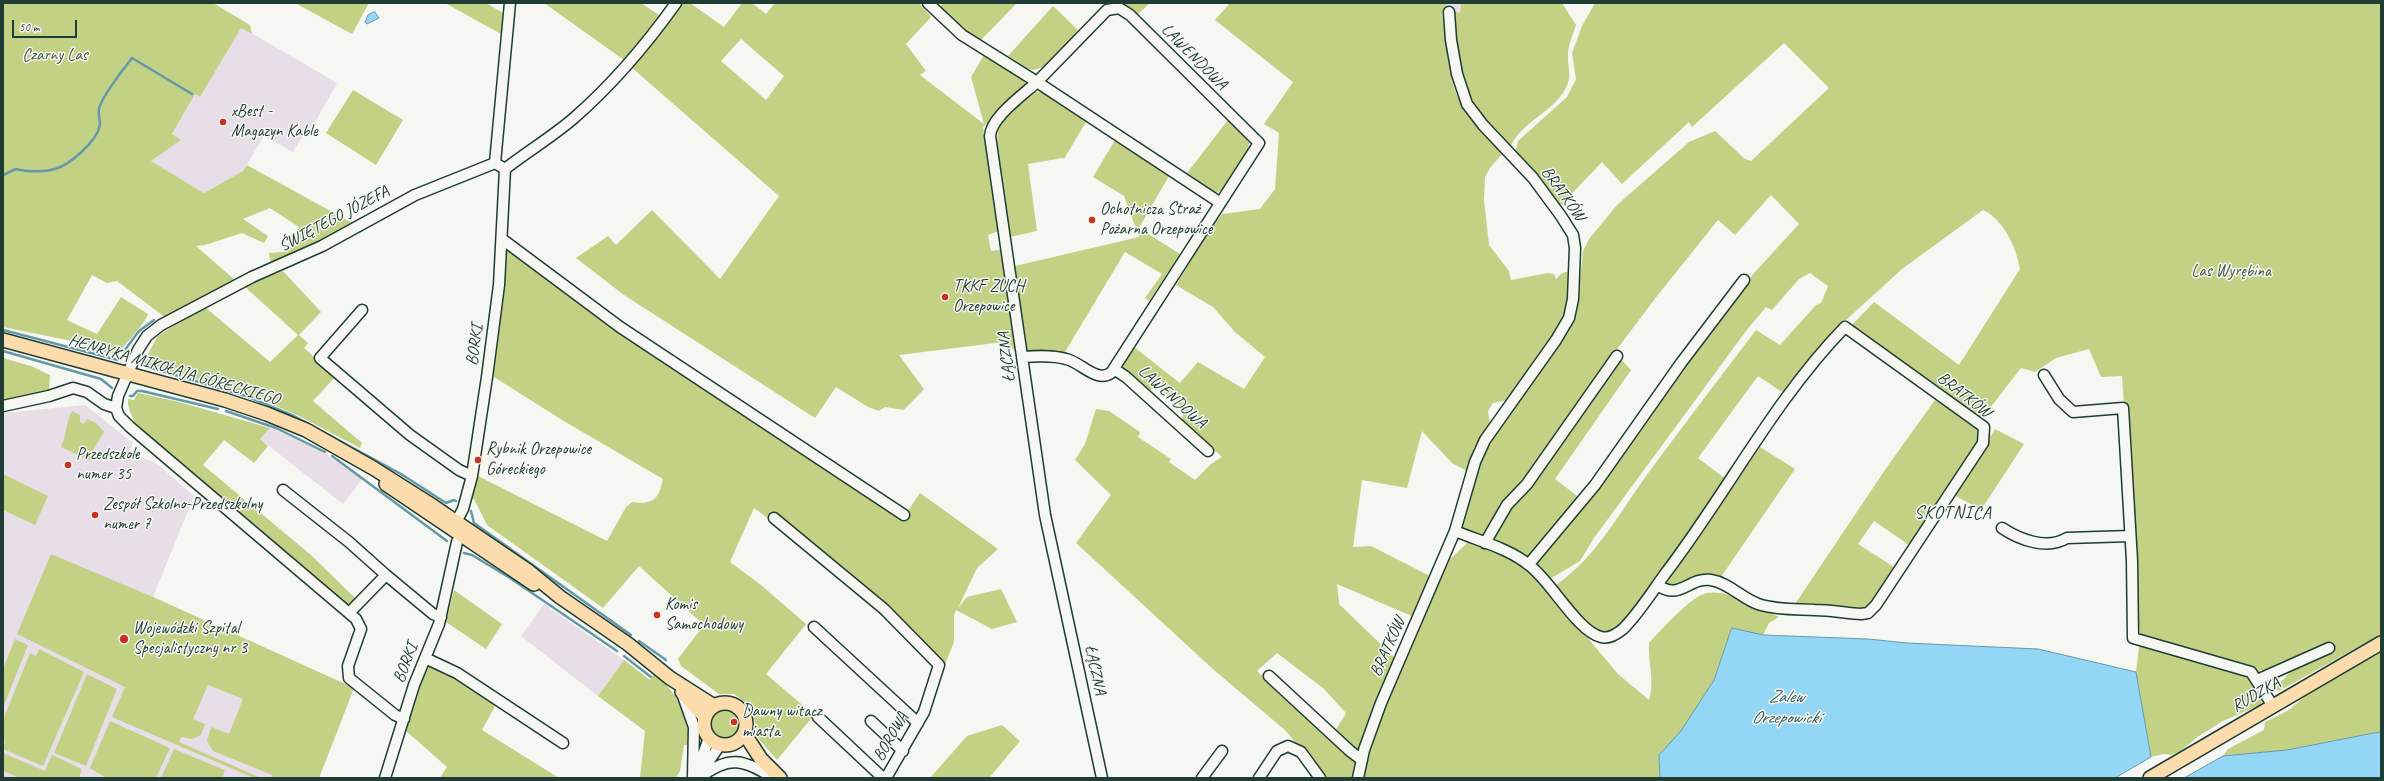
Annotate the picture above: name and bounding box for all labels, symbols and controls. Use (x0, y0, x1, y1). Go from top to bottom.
scale bar (14, 12, 79, 38)
text: 50 m (19, 19, 39, 35)
street label: LAWENDOWA (1157, 20, 1231, 94)
park label: Czarny Las (22, 46, 88, 66)
place label: xBest - Magazyn Kable (231, 102, 317, 142)
marker: xBest - Magazyn Kable (218, 117, 228, 127)
street label: BRATKÓW (1536, 163, 1590, 225)
street label: ŚWIĘTEGO JÓZEFA (276, 181, 392, 257)
place label: Ochotnicza Straż Pożarna Orzepowice (1100, 200, 1212, 240)
marker: Ochotnicza Straż Pożarna Orzepowice (1087, 215, 1097, 225)
park label: Las Wyrębina (2191, 262, 2271, 282)
place label: TKKF ZUCH Orzepowice (953, 277, 1024, 317)
marker: TKKF ZUCH Orzepowice (940, 292, 950, 302)
street label: BORKI (462, 323, 488, 367)
street label: HENRYKA MIKOŁAJA GÓRECKIEGO (66, 330, 282, 410)
street label: ŁĄCZNA (994, 331, 1020, 383)
street label: LAWENDOWA (1134, 361, 1210, 433)
street label: BRATKÓW (1933, 368, 1995, 422)
place label: Rybnik Orzepowice Góreckiego (486, 440, 591, 480)
place label: Przedszkole numer 35 (76, 445, 139, 485)
marker: Rybnik Orzepowice Góreckiego (473, 455, 483, 465)
marker: Przedszkole numer 35 (63, 460, 73, 470)
place label: Zespół Szkolno-Przedszkolny numer 7 (103, 495, 262, 535)
district label: SKOTNICA (1914, 502, 1992, 524)
marker: Zespół Szkolno-Przedszkolny numer 7 (90, 510, 100, 520)
place label: Komis Samochodowy (665, 595, 743, 635)
marker: Komis Samochodowy (652, 610, 662, 620)
street label: BRATKÓW (1366, 614, 1410, 680)
place label: Wojewódzki Szpital Specjalistyczny nr 3 (133, 619, 247, 659)
marker: Wojewódzki Szpital Specjalistyczny nr 3 (118, 633, 130, 645)
street label: BORKI (389, 640, 423, 686)
street label: ŁĄCZNA (1080, 643, 1110, 697)
street label: RUDZKA (2228, 673, 2284, 717)
water label: Zalew Orzepowicki (1751, 686, 1821, 728)
place label: Dawny witacz miasta (742, 702, 822, 742)
street label: BOROWA (869, 709, 913, 765)
marker: Dawny witacz miasta (729, 717, 739, 727)

